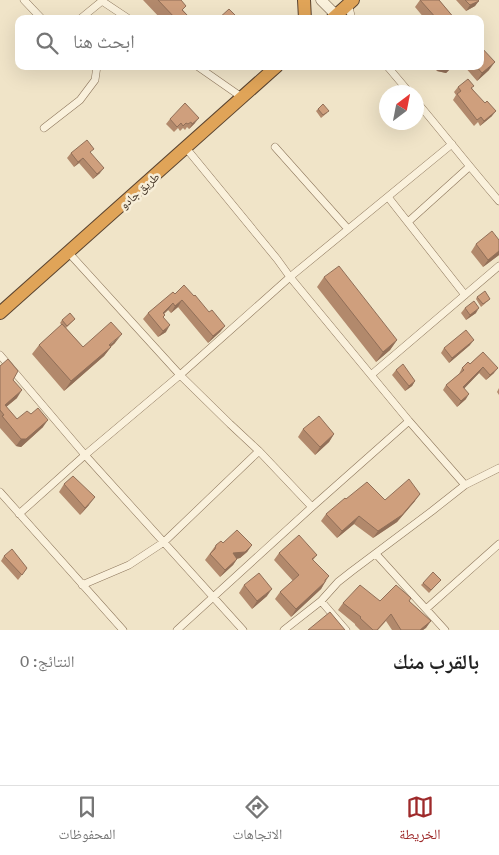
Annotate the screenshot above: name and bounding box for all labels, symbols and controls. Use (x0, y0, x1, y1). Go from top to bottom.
search box (15, 15, 484, 70)
text: ابحث هنا (73, 26, 135, 54)
icon: search (33, 29, 61, 57)
north arrow (379, 85, 424, 130)
street label: طريق جادو (115, 167, 163, 213)
text: بالقرب منك (393, 644, 479, 675)
text: النتائج: 0 (20, 648, 75, 672)
tab: المحفوظات (59, 793, 115, 848)
tab: الاتجاهات (233, 793, 282, 848)
tab: الخريطة (399, 793, 440, 848)

